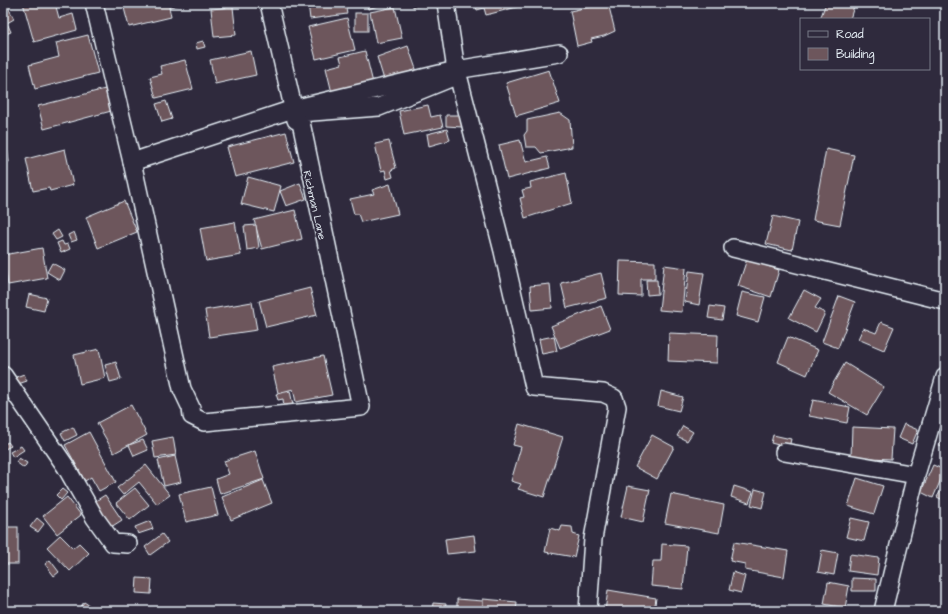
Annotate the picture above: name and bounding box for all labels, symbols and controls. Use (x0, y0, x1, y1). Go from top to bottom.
legend (800, 18, 930, 70)
text: Road (836, 26, 864, 43)
text: Building (836, 46, 874, 64)
street label: Richman Lane (299, 169, 330, 241)

